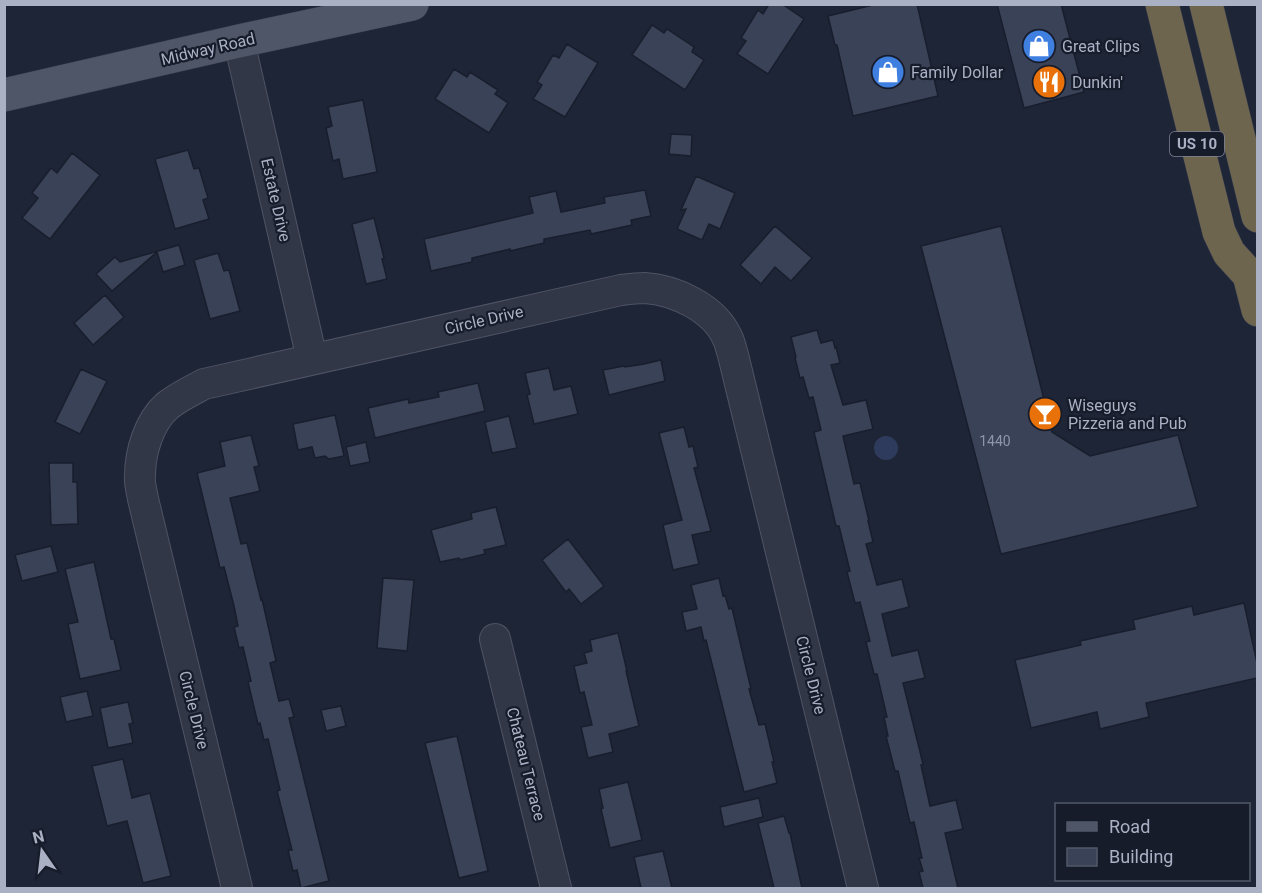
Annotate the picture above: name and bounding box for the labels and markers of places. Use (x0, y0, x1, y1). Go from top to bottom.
shop icon: Great Clips (1021, 28, 1057, 64)
place label: Great Clips (1062, 37, 1140, 56)
shop icon: Family Dollar (870, 54, 906, 90)
place label: Family Dollar (911, 63, 1004, 82)
restaurant icon: Dunkin' (1031, 64, 1067, 100)
place label: Dunkin' (1072, 73, 1123, 92)
bar icon: Wiseguys Pizzeria and Pub (1027, 396, 1063, 432)
place label: Wiseguys Pizzeria and Pub (1068, 396, 1187, 433)

